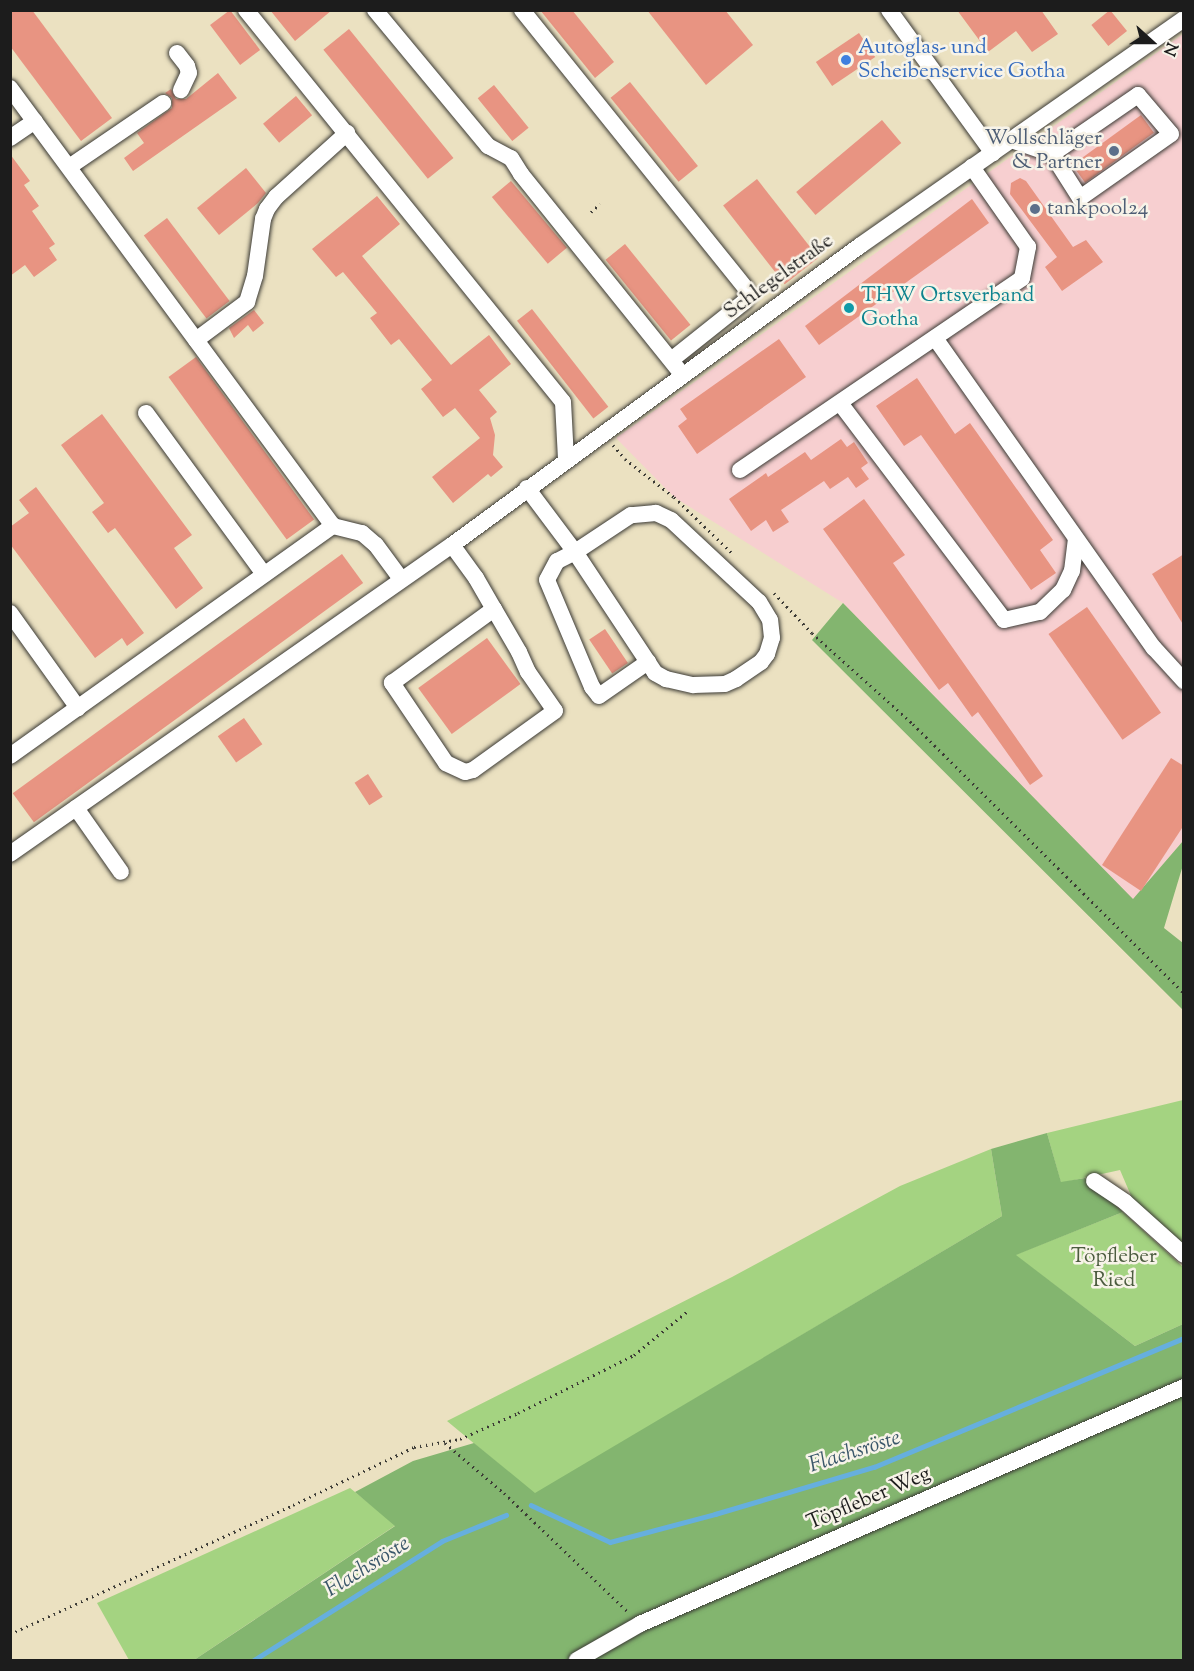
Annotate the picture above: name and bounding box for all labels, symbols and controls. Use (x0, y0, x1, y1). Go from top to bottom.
north arrow (1122, 12, 1182, 72)
place label: Autoglas- und Scheibenservice Gotha (858, 35, 1066, 85)
text: N (1156, 39, 1182, 59)
marker: Autoglas- und Scheibenservice Gotha (839, 53, 853, 67)
place label: Wollschläger & Partner (985, 126, 1102, 176)
marker: Wollschläger & Partner (1107, 144, 1121, 158)
place label: tankpool24 (1047, 196, 1148, 222)
marker: tankpool24 (1028, 202, 1042, 216)
street label: Schlegelstraße (719, 229, 839, 325)
place label: THW Ortsverband Gotha (861, 283, 1034, 333)
marker: THW Ortsverband Gotha (842, 301, 856, 315)
park label: Töpfleber Ried (1071, 1244, 1157, 1294)
water label: Flachsröste (806, 1426, 904, 1480)
street label: Töpfleber Weg (803, 1462, 935, 1536)
water label: Flachsröste (321, 1532, 415, 1604)

